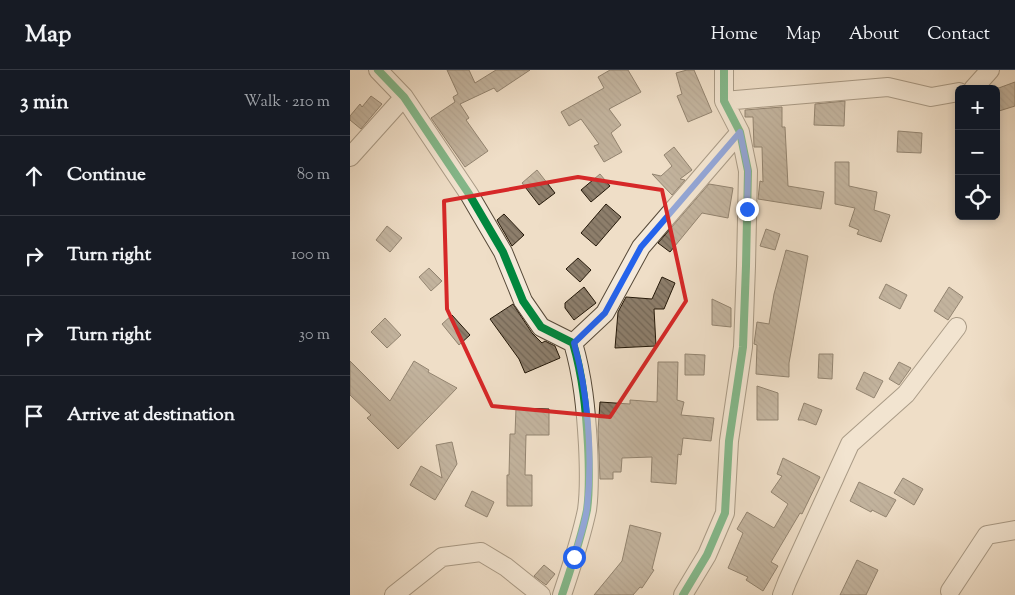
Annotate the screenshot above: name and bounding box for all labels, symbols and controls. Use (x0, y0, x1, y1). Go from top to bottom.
text: Map (25, 18, 71, 52)
text: Home (711, 22, 758, 48)
text: Map (786, 22, 821, 48)
text: About (849, 22, 899, 48)
text: Contact (927, 22, 990, 48)
map controls (955, 85, 1000, 220)
button: + (955, 85, 1000, 130)
text: 3 min (20, 88, 69, 118)
text: Walk · 210 m (244, 91, 330, 114)
button: − (955, 130, 1000, 175)
icon: ahead (20, 162, 48, 190)
text: Continue (67, 162, 146, 189)
text: 80 m (297, 164, 330, 187)
button: locate (955, 175, 1000, 220)
route end (736, 198, 759, 221)
icon: right (20, 242, 48, 270)
text: Turn right (67, 242, 151, 269)
text: 100 m (291, 244, 330, 267)
icon: right (20, 322, 48, 350)
text: Turn right (67, 322, 151, 349)
text: 30 m (299, 324, 330, 347)
icon: arrive (20, 402, 48, 430)
text: Arrive at destination (67, 402, 235, 429)
route start (563, 546, 586, 569)

